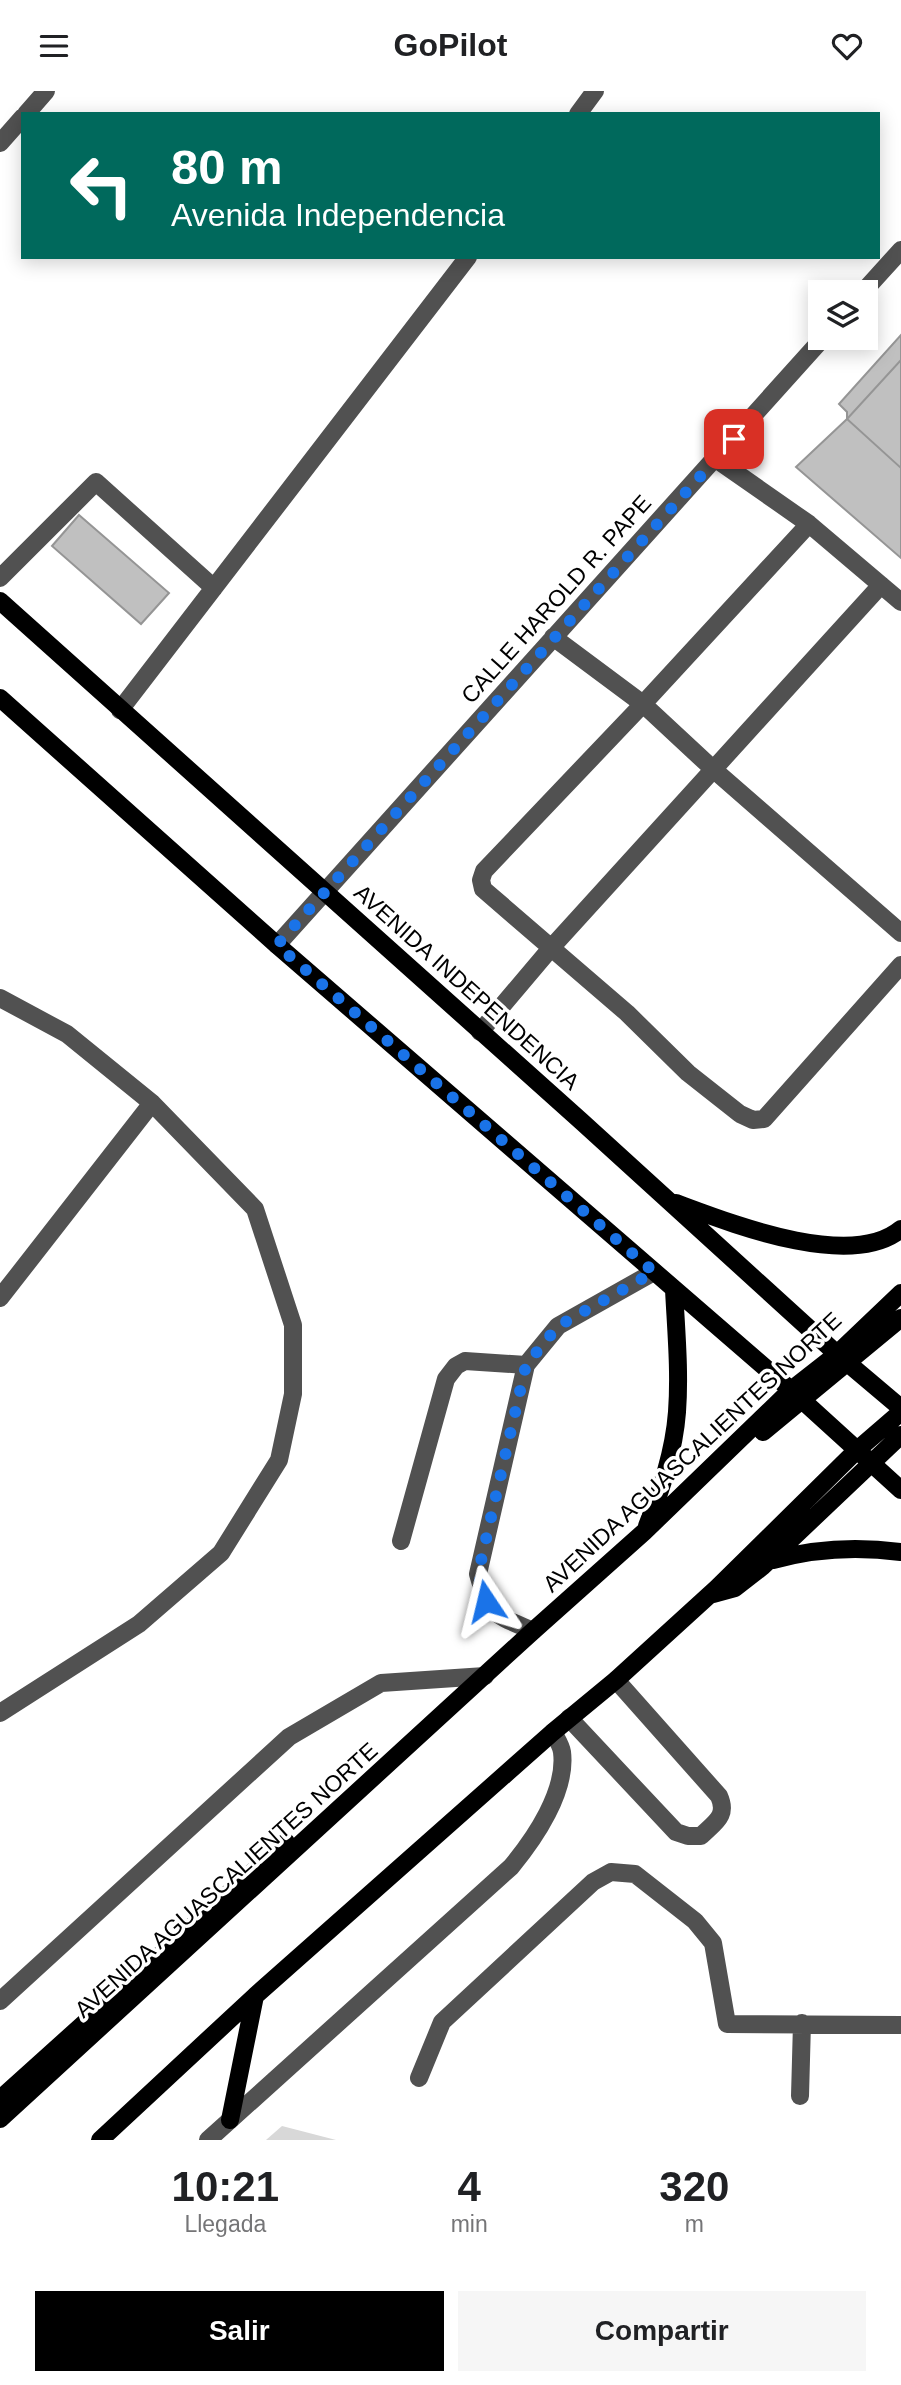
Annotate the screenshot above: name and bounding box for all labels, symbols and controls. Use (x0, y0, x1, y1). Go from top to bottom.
icon: menu (35, 27, 73, 65)
text: GoPilot (394, 27, 507, 63)
icon: heart (828, 27, 866, 65)
icon: left (56, 140, 147, 231)
text: 80 m (171, 140, 283, 194)
text: Avenida Independencia (171, 197, 505, 233)
map controls (808, 280, 878, 350)
button: layers (808, 280, 878, 350)
pin (704, 409, 764, 469)
icon: arrive (715, 420, 753, 458)
street label: CALLE HAROLD R. PAPE (456, 490, 656, 708)
street label: AVENIDA INDEPENDENCIA (349, 879, 585, 1095)
street label: AVENIDA AGUASCALIENTES NORTE (538, 1307, 846, 1597)
position arrow (449, 1564, 523, 1638)
street label: AVENIDA AGUASCALIENTES NORTE (69, 1737, 383, 2023)
text: 10:21 (172, 2163, 279, 2210)
text: 4 (457, 2163, 481, 2210)
text: 320 (659, 2163, 729, 2210)
text: Llegada (184, 2211, 266, 2237)
text: min (451, 2211, 488, 2237)
text: m (685, 2211, 704, 2237)
button: Salir (35, 2291, 444, 2371)
button: Compartir (458, 2291, 866, 2371)

